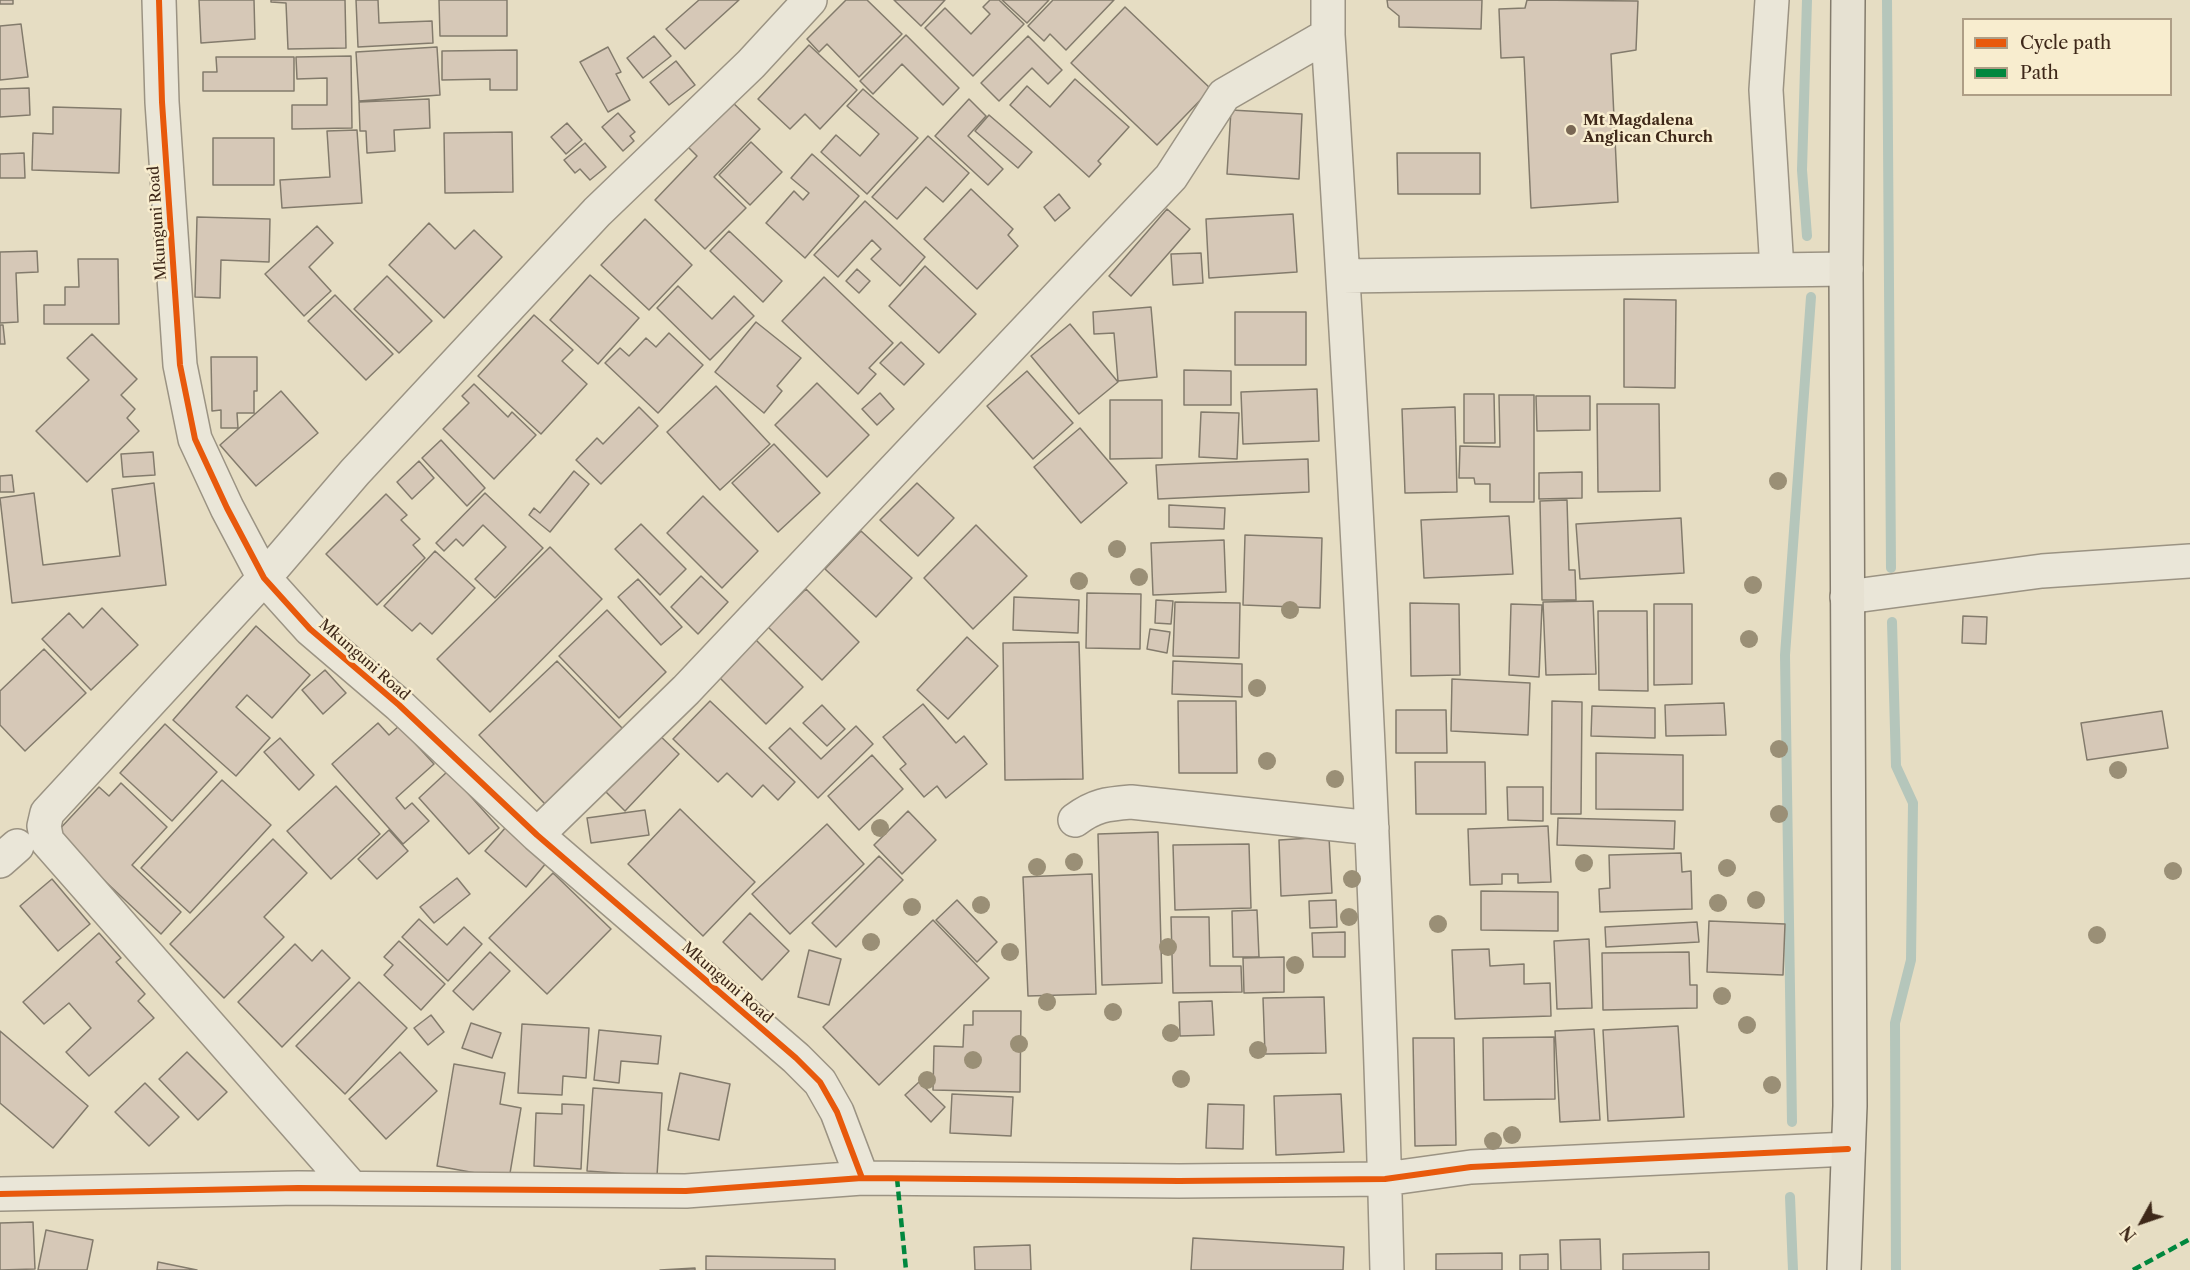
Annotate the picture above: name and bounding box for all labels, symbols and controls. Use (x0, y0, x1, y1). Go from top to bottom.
legend (1962, 18, 2172, 96)
text: Cycle path (2020, 32, 2111, 54)
text: Path (2020, 62, 2059, 84)
place label: Mt Magdalena Anglican Church (1583, 112, 1713, 147)
marker: Mt Magdalena Anglican Church (1564, 123, 1578, 137)
street label: Mkunguni Road (145, 165, 171, 281)
street label: Mkunguni Road (315, 616, 413, 704)
street label: Mkunguni Road (678, 939, 776, 1027)
north arrow (2112, 1192, 2172, 1252)
text: N (2116, 1222, 2140, 1245)

